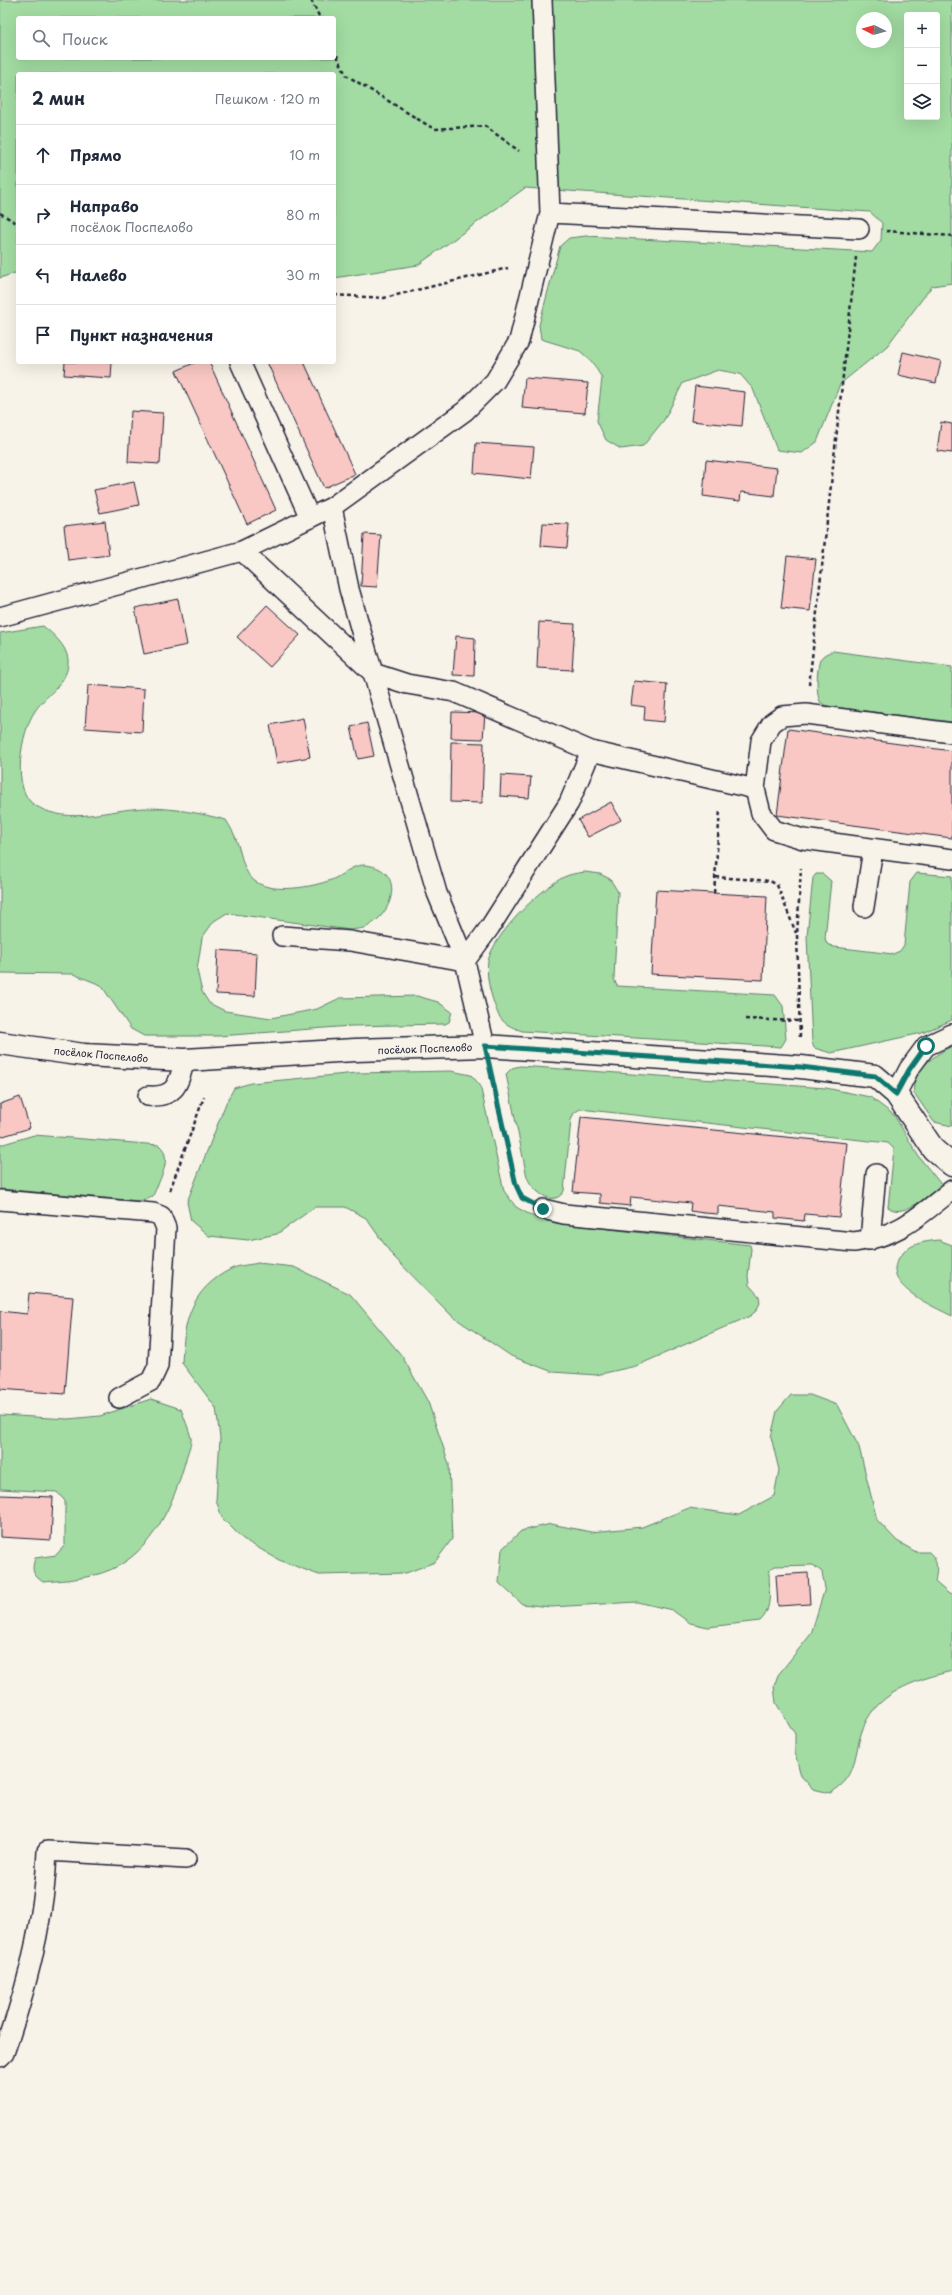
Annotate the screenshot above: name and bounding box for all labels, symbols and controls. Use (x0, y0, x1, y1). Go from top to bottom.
north arrow (856, 12, 892, 48)
map controls (904, 12, 940, 120)
button: + (904, 12, 940, 48)
search box (16, 16, 336, 60)
icon: search (30, 27, 52, 49)
text: Поиск (62, 27, 108, 50)
button: − (904, 48, 940, 84)
button: layers (904, 84, 940, 120)
text: 2 мин (32, 85, 85, 111)
text: Пешком · 120 m (215, 89, 320, 108)
text: Прямо (70, 143, 121, 166)
icon: ahead (32, 144, 54, 166)
text: 10 m (290, 145, 320, 164)
text: Направо (70, 194, 139, 217)
icon: right (32, 204, 54, 226)
text: 80 m (286, 205, 320, 224)
text: посёлок Поспелово (70, 217, 193, 236)
text: Налево (70, 263, 127, 286)
icon: left (32, 264, 54, 286)
text: 30 m (286, 265, 320, 284)
text: Пункт назначения (70, 323, 213, 346)
icon: arrive (32, 324, 54, 346)
route start (917, 1037, 935, 1055)
street label: посёлок Поспелово (377, 1039, 473, 1057)
street label: посёлок Поспелово (53, 1042, 149, 1066)
route end (534, 1200, 552, 1218)

